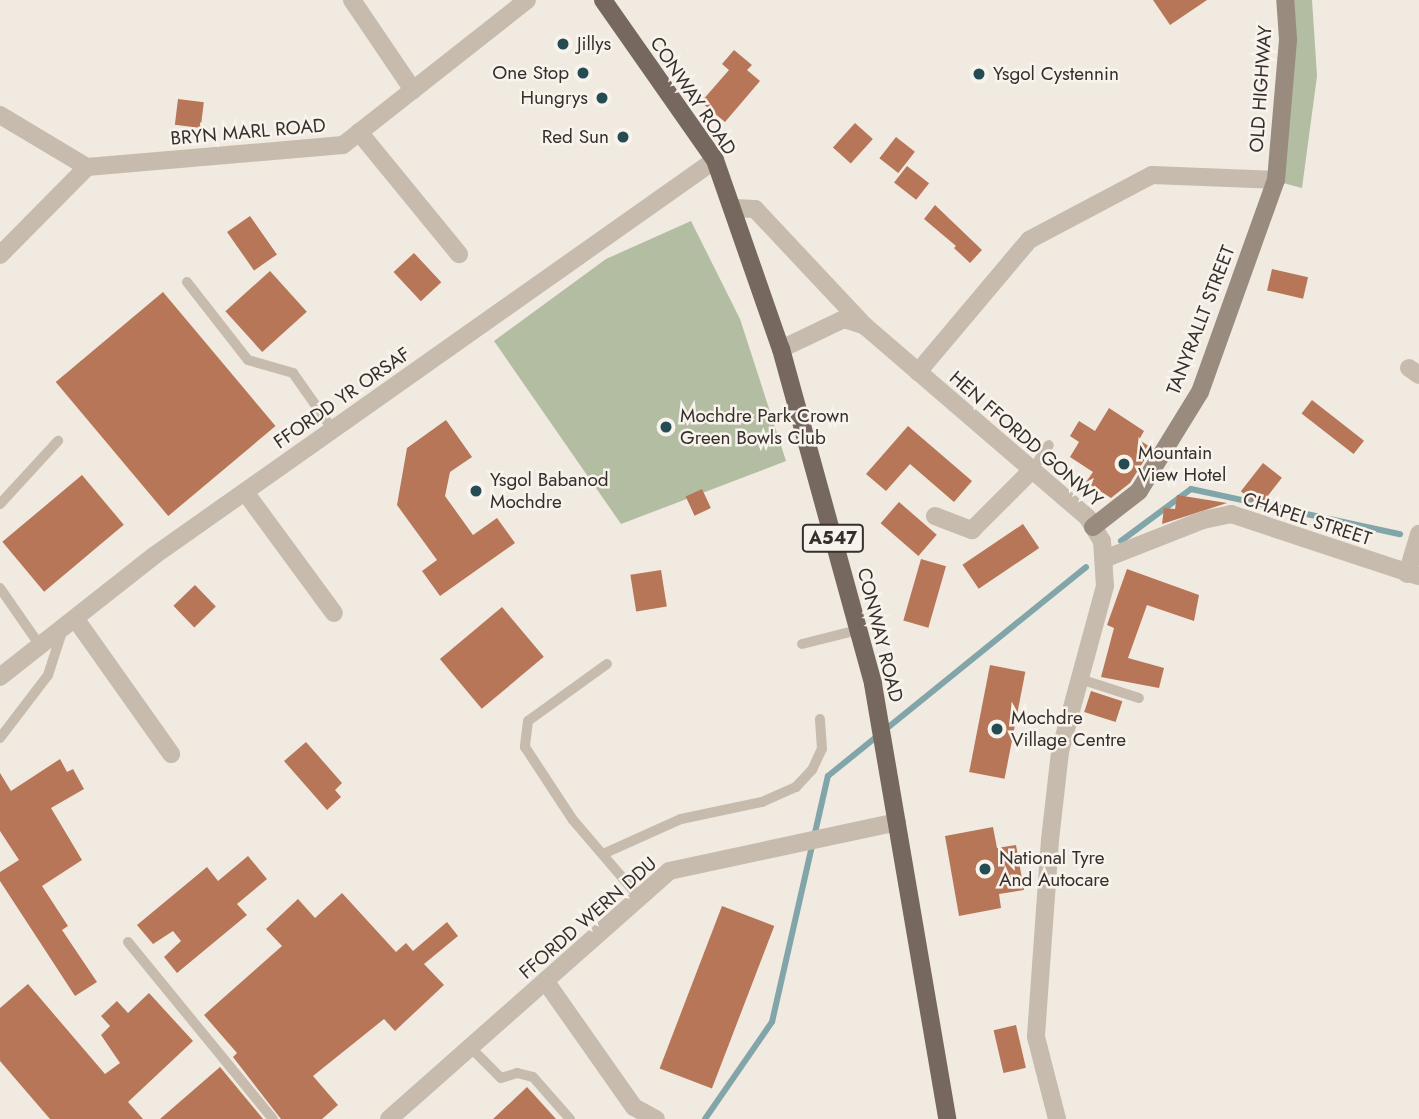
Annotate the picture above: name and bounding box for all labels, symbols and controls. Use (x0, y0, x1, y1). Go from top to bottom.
street label: OLD HIGHWAY (1245, 25, 1277, 153)
place label: Jillys (577, 33, 611, 55)
street label: CONWAY ROAD (645, 33, 741, 159)
marker: Jillys (555, 36, 571, 52)
place label: One Stop (492, 62, 569, 84)
place label: Ysgol Cystennin (993, 63, 1119, 85)
marker: One Stop (575, 65, 591, 81)
marker: Ysgol Cystennin (971, 66, 987, 82)
place label: Hungrys (521, 87, 588, 109)
marker: Hungrys (594, 90, 610, 106)
street label: BRYN MARL ROAD (169, 114, 327, 150)
place label: Red Sun (542, 126, 609, 148)
marker: Red Sun (615, 129, 631, 145)
street label: TANYRALLT STREET (1162, 242, 1240, 398)
street label: FFORDD YR ORSAF (269, 342, 415, 454)
street label: HEN FFORDD GONWY (945, 366, 1107, 512)
place label: Mochdre Park Crown Green Bowls Club (680, 405, 849, 449)
marker: Mochdre Park Crown Green Bowls Club (658, 419, 674, 435)
place label: Mountain View Hotel (1138, 442, 1226, 486)
marker: Mountain View Hotel (1116, 456, 1132, 472)
place label: Ysgol Babanod Mochdre (490, 469, 609, 513)
marker: Ysgol Babanod Mochdre (468, 483, 484, 499)
street label: CHAPEL STREET (1240, 487, 1374, 551)
road number: A547 (802, 524, 864, 552)
street label: CONWAY ROAD (852, 565, 908, 705)
place label: Mochdre Village Centre (1011, 707, 1126, 751)
marker: Mochdre Village Centre (989, 721, 1005, 737)
place label: National Tyre And Autocare (999, 847, 1109, 891)
street label: FFORDD WERN DDU (515, 852, 661, 984)
marker: National Tyre And Autocare (977, 861, 993, 877)

